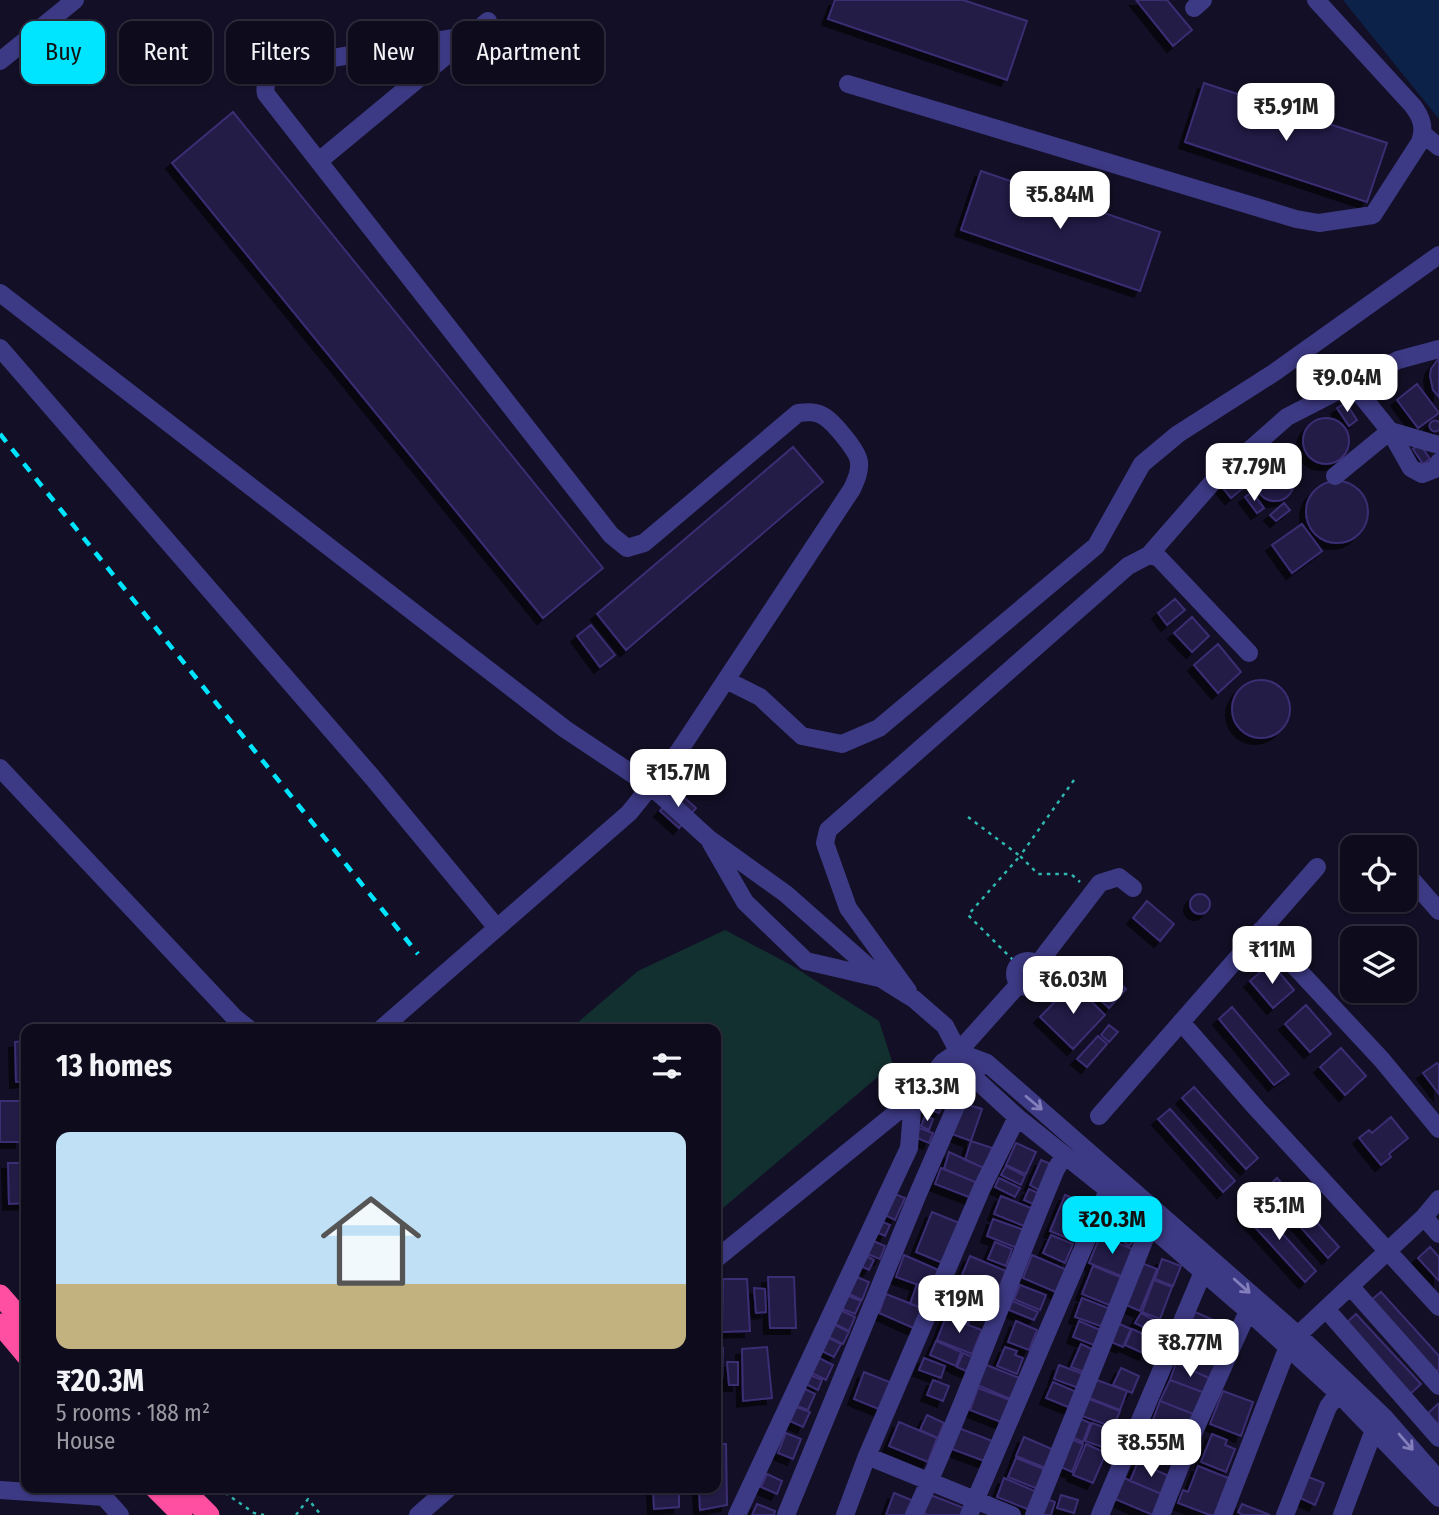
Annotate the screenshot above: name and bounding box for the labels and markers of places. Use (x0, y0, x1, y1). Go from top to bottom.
pin: ₹5.91M (1229, 83, 1343, 143)
pin: ₹5.84M (1003, 172, 1117, 231)
pin: ₹9.04M (1290, 354, 1404, 414)
pin: ₹7.79M (1197, 444, 1311, 503)
pin: ₹15.7M (621, 750, 735, 809)
pin: ₹11M (1231, 926, 1313, 986)
pin: ₹6.03M (1016, 956, 1130, 1016)
pin: ₹13.3M (870, 1064, 984, 1123)
pin: ₹5.1M (1230, 1182, 1328, 1242)
pin: ₹20.3M (1055, 1196, 1169, 1256)
pin: ₹19M (918, 1276, 1000, 1335)
pin: ₹8.77M (1133, 1320, 1247, 1379)
pin: ₹8.55M (1094, 1420, 1208, 1479)

